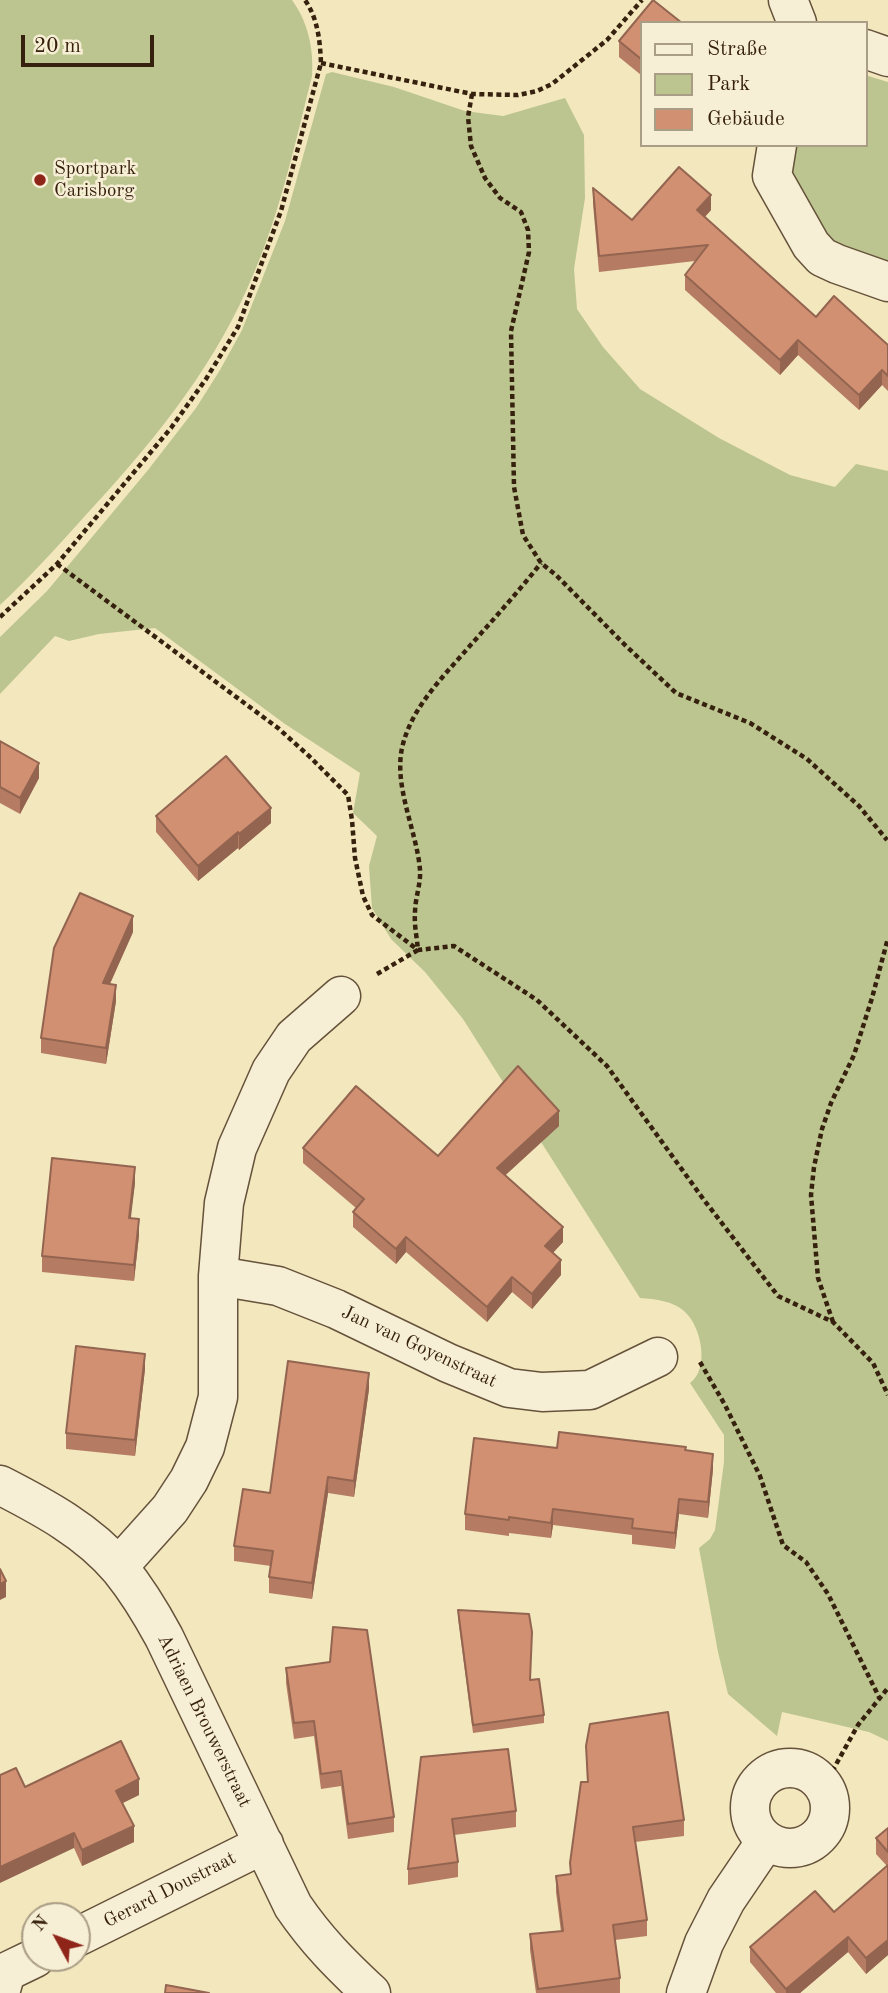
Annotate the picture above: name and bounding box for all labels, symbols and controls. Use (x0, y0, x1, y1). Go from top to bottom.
scale bar (24, 21, 158, 65)
legend (640, 21, 867, 147)
text: 20 m (34, 36, 81, 57)
text: Straße (707, 39, 767, 60)
text: Park (707, 74, 750, 95)
text: Gebäude (707, 109, 785, 130)
place label: Sportpark Carisborg (54, 158, 136, 202)
marker: Sportpark Carisborg (32, 172, 48, 188)
street label: Jan van Goyenstraat (338, 1301, 500, 1393)
street label: Adriaen Brouwerstraat (152, 1631, 256, 1811)
street label: Gerard Doustraat (100, 1847, 240, 1933)
north arrow (21, 1902, 91, 1972)
text: N (29, 1912, 53, 1936)

